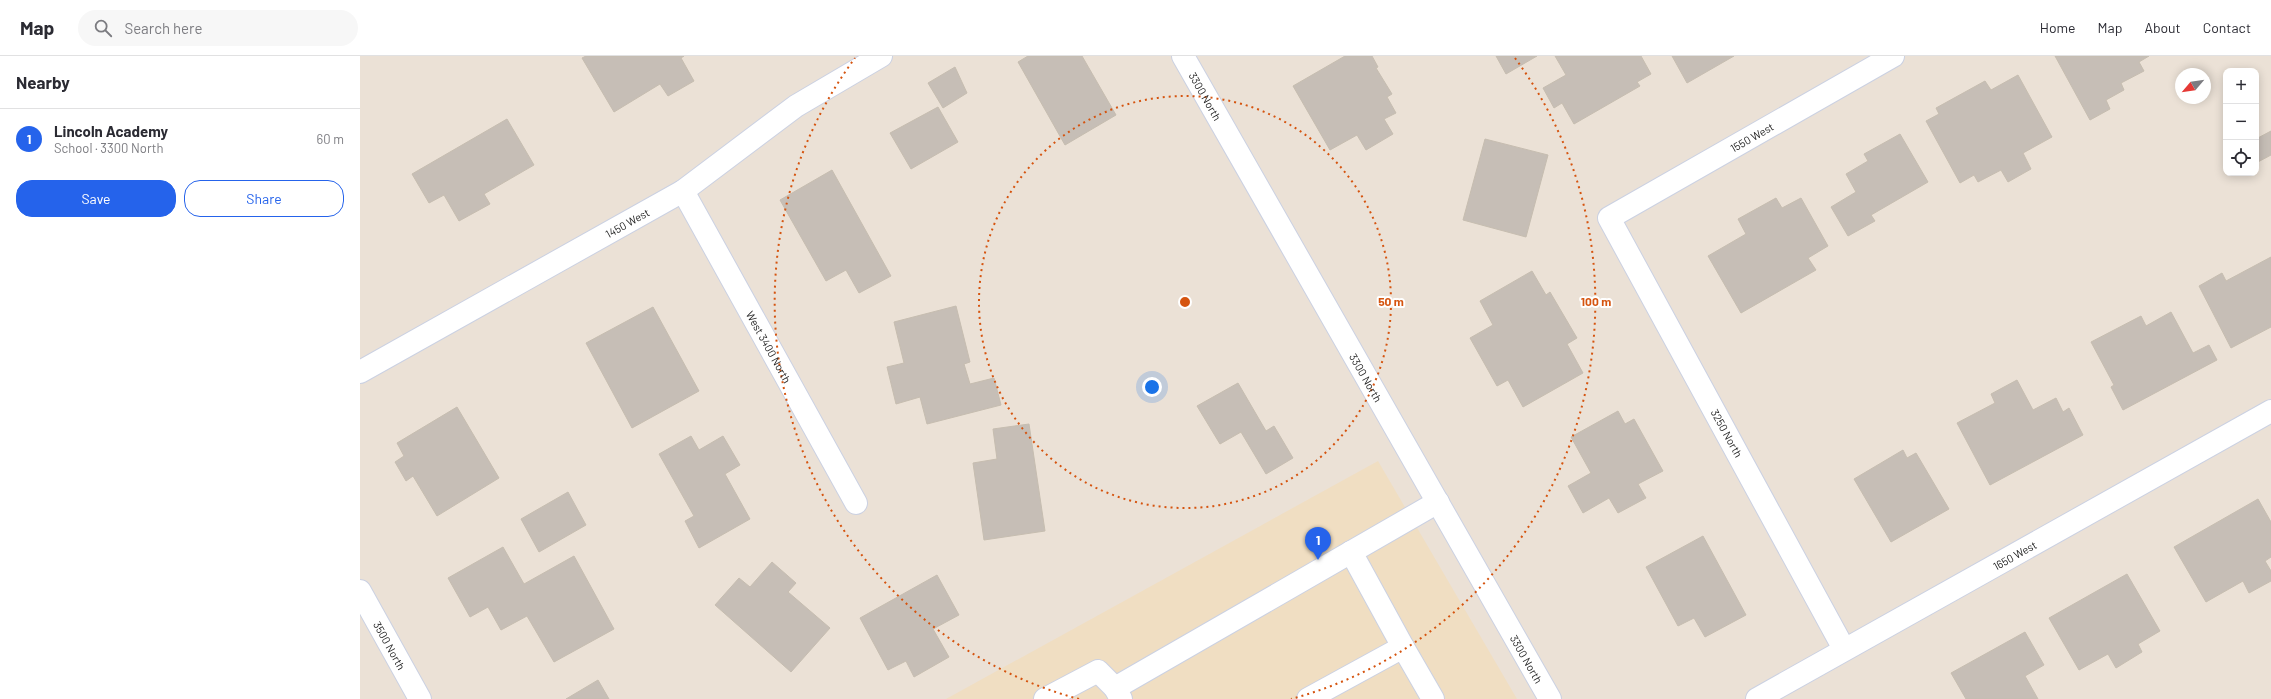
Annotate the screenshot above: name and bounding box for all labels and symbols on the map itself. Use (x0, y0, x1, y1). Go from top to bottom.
north arrow (2175, 68, 2211, 104)
street label: 3300 North (1187, 69, 1225, 122)
street label: 1550 West (1728, 119, 1776, 154)
street label: 1450 West (603, 205, 651, 240)
text: 50 m (1378, 294, 1404, 308)
text: 100 m (1581, 294, 1611, 308)
centre of rings (1178, 295, 1192, 309)
street label: West 3400 North (744, 308, 795, 385)
street label: 3300 North (1347, 351, 1385, 404)
your location (1142, 377, 1162, 397)
street label: 3250 North (1708, 407, 1746, 459)
pin: 1 (1305, 527, 1331, 560)
street label: 1650 West (1990, 537, 2038, 572)
street label: 3500 North (371, 619, 409, 672)
street label: 3300 North (1508, 632, 1546, 685)

